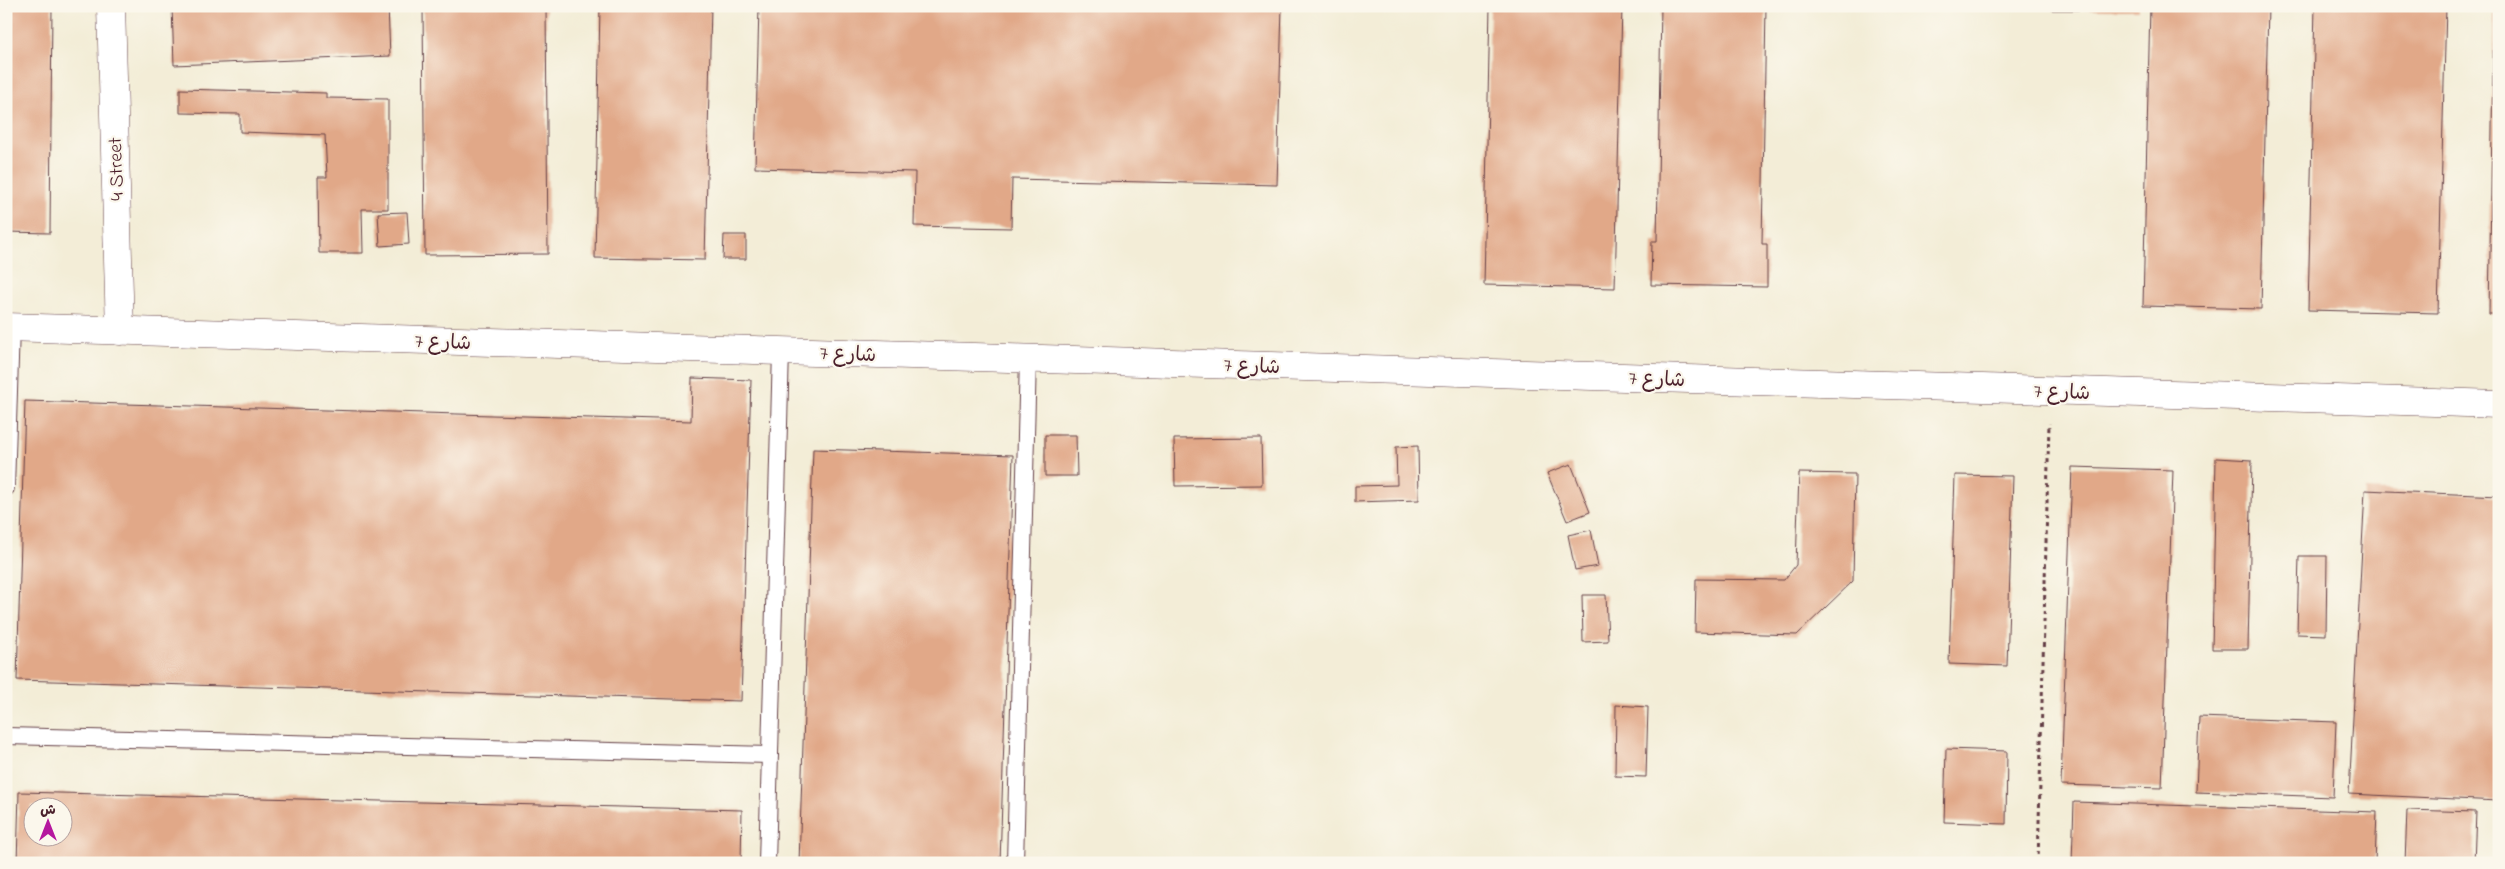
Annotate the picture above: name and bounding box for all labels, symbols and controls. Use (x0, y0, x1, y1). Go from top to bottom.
street label: 4 Street (102, 136, 133, 201)
street label: شارع 7 (414, 328, 472, 359)
street label: شارع 7 (819, 340, 877, 371)
street label: شارع 7 (1223, 352, 1281, 383)
street label: شارع 7 (1628, 365, 1686, 396)
street label: شارع 7 (2033, 378, 2091, 409)
north arrow (22, 796, 72, 846)
text: ش (40, 800, 56, 821)

